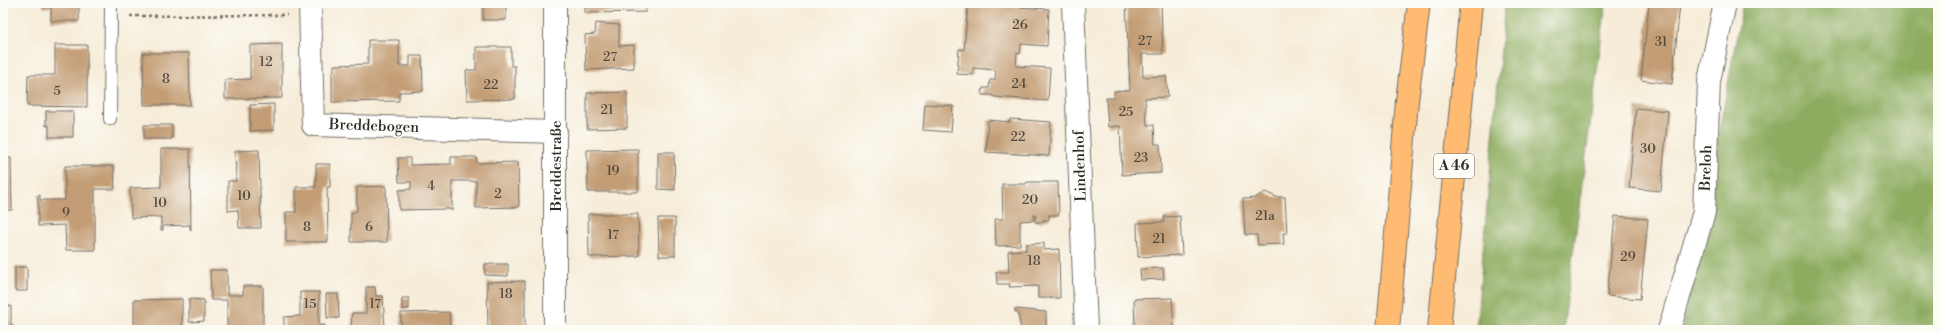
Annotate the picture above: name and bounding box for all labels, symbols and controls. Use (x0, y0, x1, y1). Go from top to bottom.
house number: 26 (1012, 17, 1028, 33)
house number: 27 (1138, 33, 1152, 49)
house number: 31 (1655, 34, 1668, 50)
house number: 27 (603, 49, 617, 65)
house number: 12 (259, 54, 273, 70)
house number: 8 (162, 71, 170, 87)
house number: 24 (1011, 76, 1027, 92)
house number: 22 (484, 77, 498, 93)
house number: 5 (53, 83, 61, 99)
house number: 21 (600, 102, 614, 118)
house number: 25 (1119, 104, 1133, 120)
street label: Breddebogen (328, 115, 419, 137)
street label: Breddestraße (547, 120, 566, 213)
house number: 22 (1011, 129, 1025, 145)
street label: Lindenhof (1069, 129, 1091, 202)
house number: 30 (1640, 141, 1656, 157)
street label: Breloh (1696, 144, 1716, 192)
house number: 23 (1134, 150, 1148, 166)
road number: A 46 (1434, 154, 1474, 178)
house number: 19 (606, 163, 620, 179)
house number: 4 (427, 178, 435, 194)
house number: 2 (494, 186, 502, 202)
house number: 10 (237, 188, 251, 204)
house number: 20 (1022, 192, 1038, 208)
house number: 10 (153, 195, 167, 211)
house number: 9 (62, 205, 70, 221)
house number: 21a (1255, 208, 1275, 224)
house number: 8 (303, 219, 311, 235)
house number: 6 (365, 219, 373, 235)
house number: 17 (607, 227, 619, 243)
house number: 21 (1152, 231, 1166, 247)
house number: 29 (1620, 249, 1636, 265)
house number: 18 (1027, 253, 1041, 269)
house number: 18 (499, 286, 513, 302)
house number: 15 (304, 296, 316, 312)
house number: 17 (369, 296, 381, 312)

